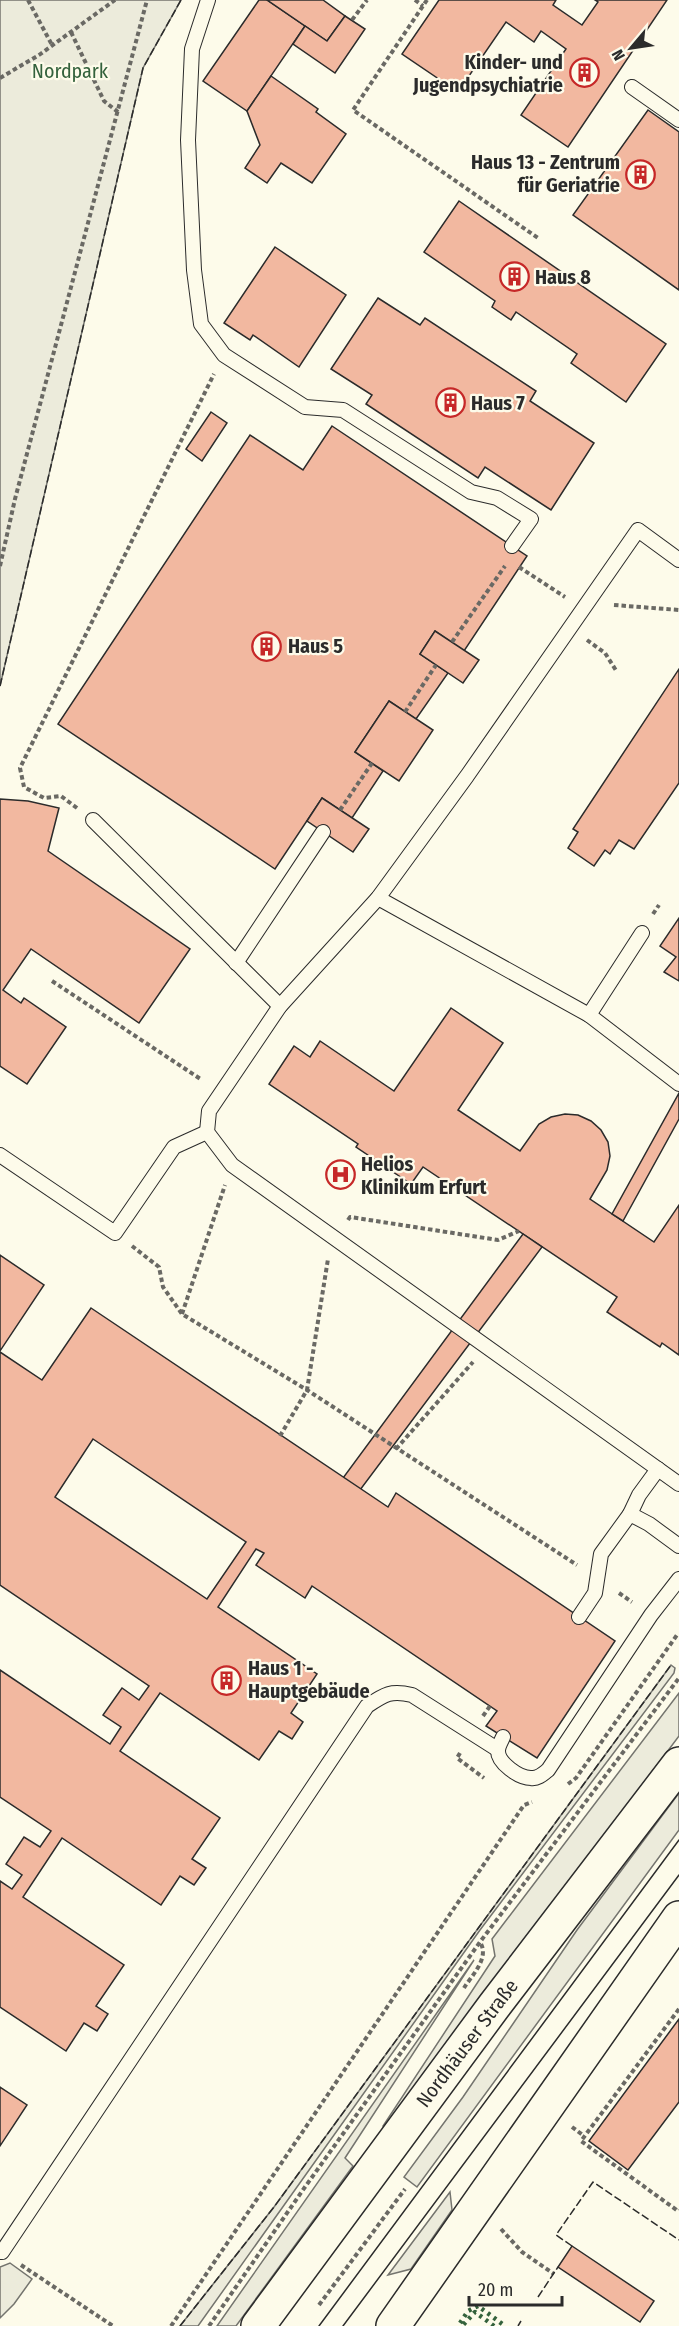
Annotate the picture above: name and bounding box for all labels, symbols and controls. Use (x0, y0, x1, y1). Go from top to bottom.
north arrow (601, 18, 661, 78)
text: N (608, 46, 629, 64)
place label: Kinder- und Jugendpsychiatrie (412, 50, 563, 97)
building icon: Kinder- und Jugendpsychiatrie (568, 57, 600, 89)
park label: Nordpark (32, 59, 109, 83)
place label: Haus 13 - Zentrum für Geriatrie (471, 150, 620, 197)
building icon: Haus 13 - Zentrum für Geriatrie (625, 158, 657, 190)
building icon: Haus 8 (498, 261, 530, 293)
place label: Haus 8 (535, 265, 591, 289)
building icon: Haus 7 (434, 387, 466, 419)
place label: Haus 7 (471, 391, 525, 415)
building icon: Haus 5 (251, 630, 283, 662)
place label: Haus 5 (288, 634, 343, 658)
place label: Helios Klinikum Erfurt (361, 1152, 488, 1199)
hospital icon: Helios Klinikum Erfurt (324, 1159, 356, 1191)
place label: Haus 1 - Hauptgebäude (248, 1656, 370, 1703)
building icon: Haus 1 - Hauptgebäude (211, 1664, 243, 1696)
street label: Nordhäuser Straße (411, 1974, 523, 2112)
scale bar (469, 2269, 562, 2307)
text: 20 m (478, 2279, 513, 2301)

